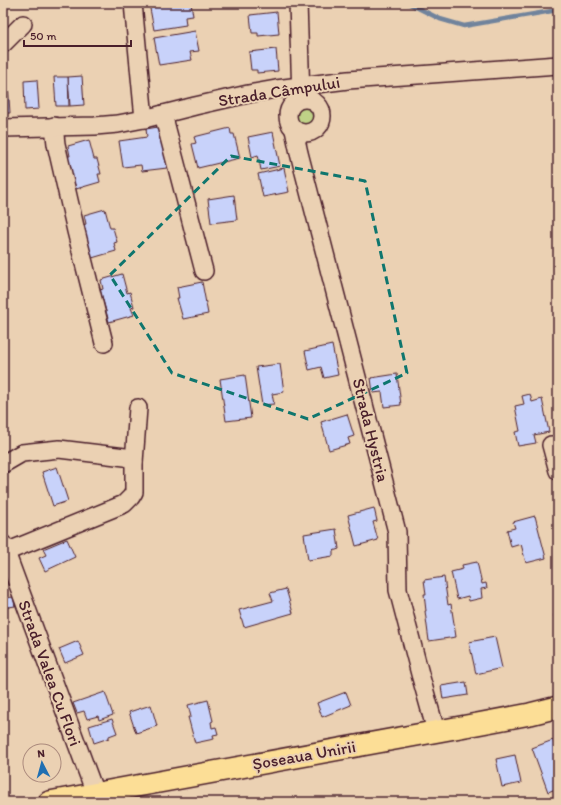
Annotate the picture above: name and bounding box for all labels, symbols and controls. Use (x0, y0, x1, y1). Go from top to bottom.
scale bar (24, 22, 131, 48)
text: 50 m (30, 29, 56, 43)
street label: Strada Câmpului (217, 71, 341, 111)
street label: Strada Hystria (348, 376, 394, 484)
street label: Strada Valea Cu Flori (14, 597, 86, 749)
street label: Șoseaua Unirii (251, 736, 357, 774)
north arrow (22, 743, 62, 783)
text: N (37, 747, 45, 760)

